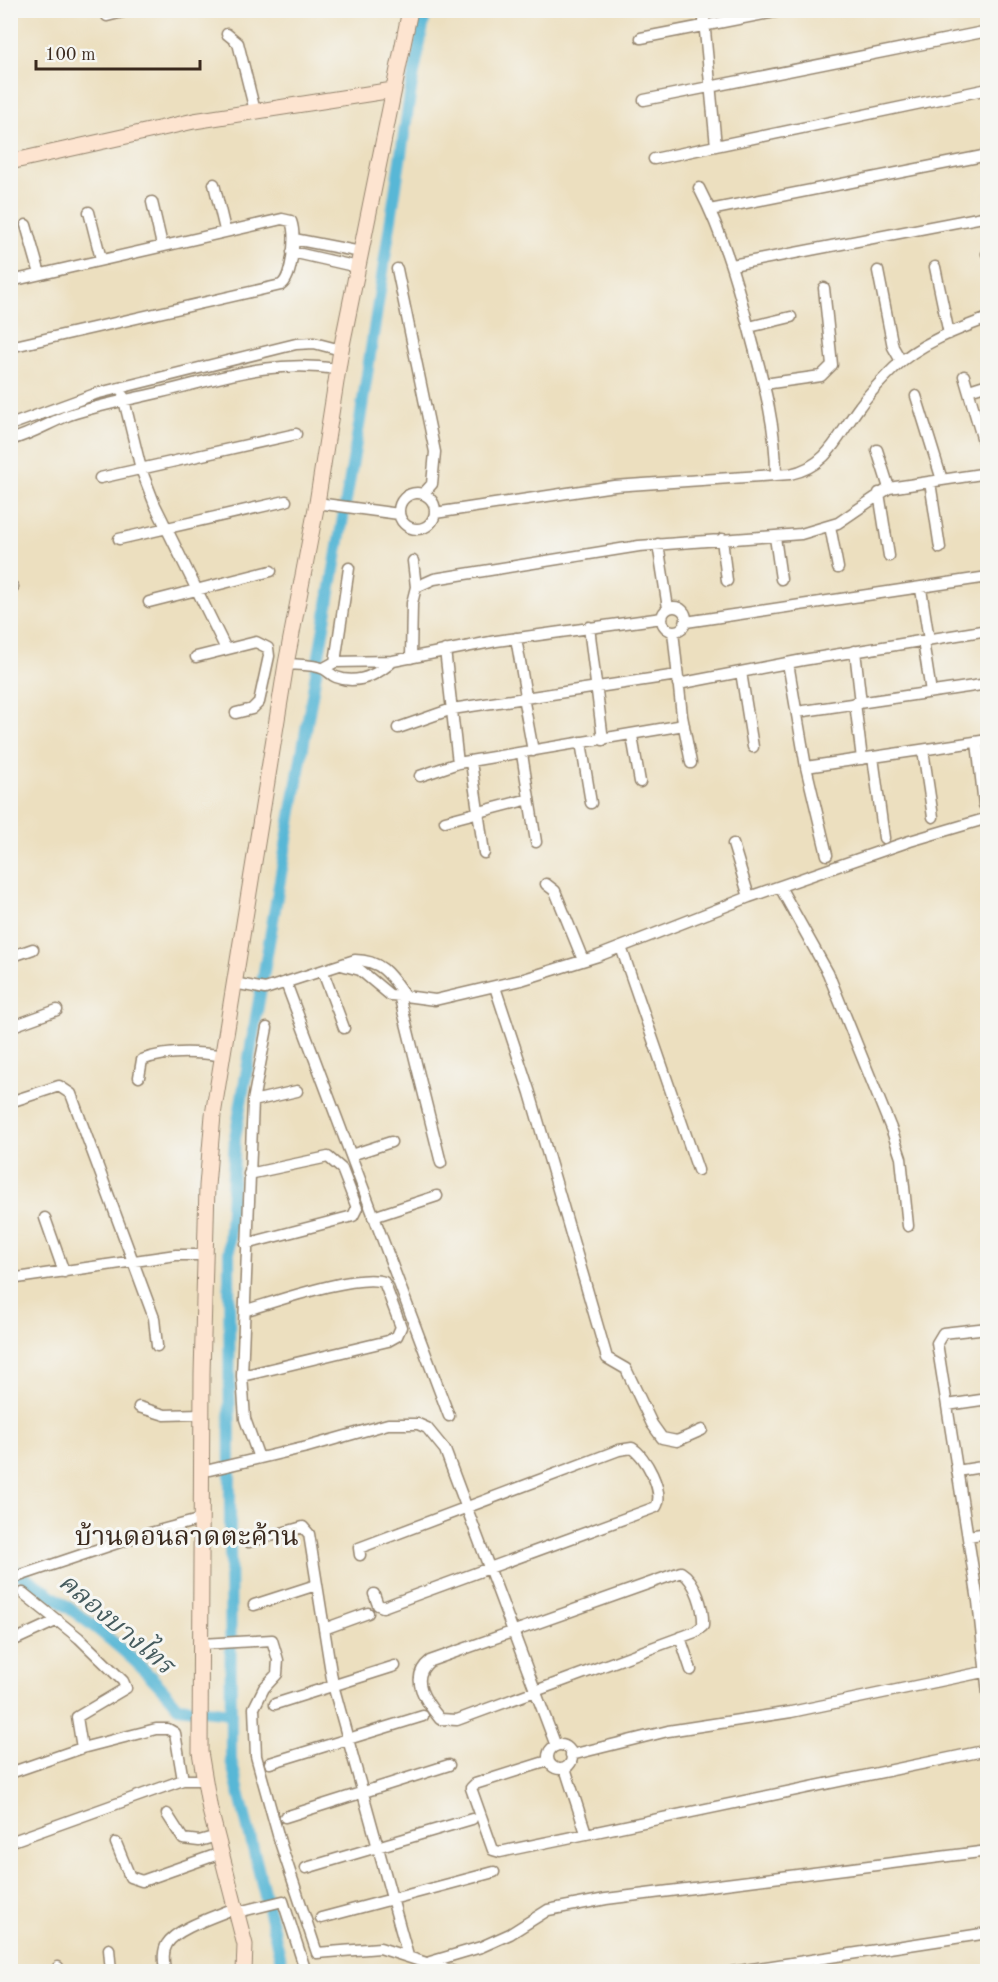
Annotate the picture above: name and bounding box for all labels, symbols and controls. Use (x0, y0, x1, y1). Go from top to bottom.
scale bar (36, 33, 200, 71)
text: 100 m (45, 46, 96, 64)
district label: บ้านดอนลาดตะค้าน (75, 1522, 299, 1551)
water label: คลองบางไทร (53, 1564, 185, 1682)

